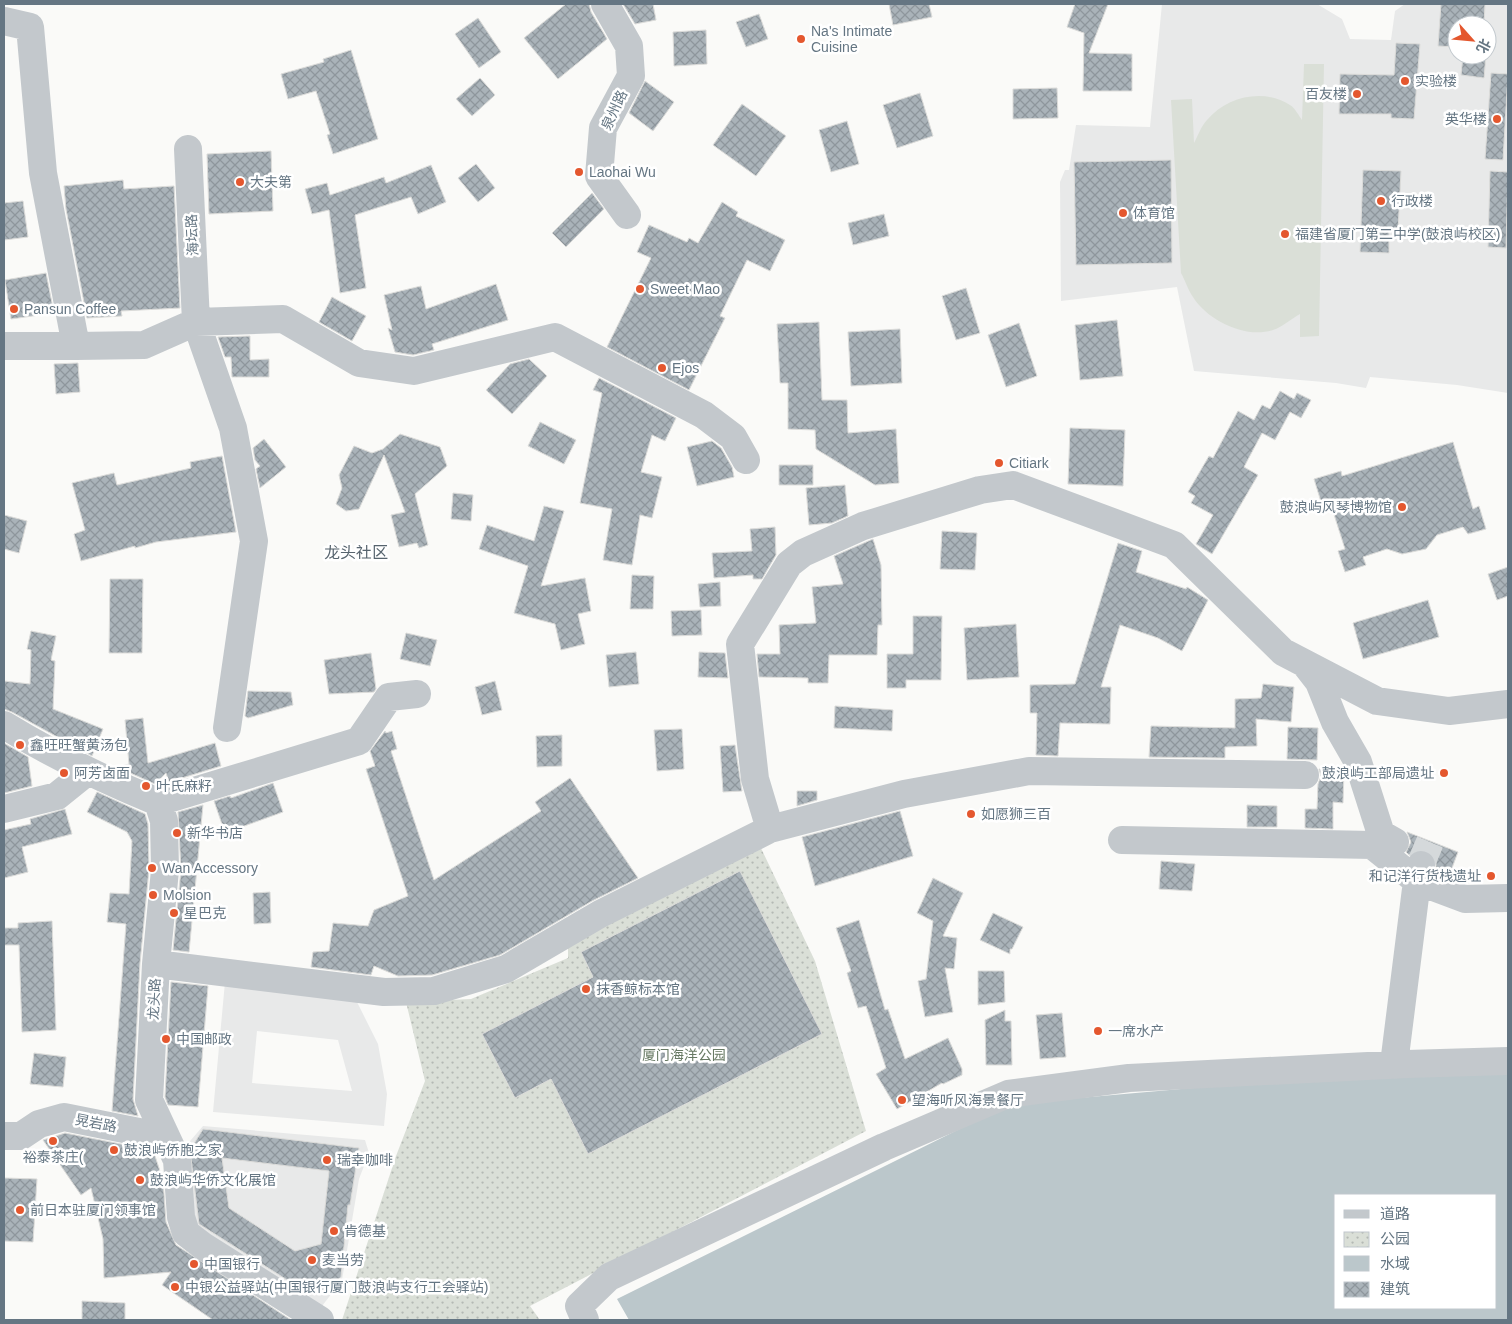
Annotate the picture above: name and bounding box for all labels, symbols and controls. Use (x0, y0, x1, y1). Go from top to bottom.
north arrow (1447, 15, 1497, 65)
place label: Na's Intimate Cuisine (811, 23, 892, 55)
marker: Na's Intimate Cuisine (795, 33, 807, 45)
text: 北 (1473, 36, 1494, 56)
place label: 实验楼 (1415, 73, 1457, 89)
marker: 实验楼 (1399, 75, 1411, 87)
place label: 百友楼 (1305, 86, 1347, 102)
street label: 泉州路 (598, 88, 630, 132)
marker: 百友楼 (1351, 88, 1363, 100)
place label: 英华楼 (1445, 111, 1487, 127)
marker: 英华楼 (1491, 113, 1503, 125)
place label: Laohai Wu (589, 164, 656, 180)
marker: Laohai Wu (573, 166, 585, 178)
place label: 大夫第 (250, 174, 292, 190)
marker: 大夫第 (234, 176, 246, 188)
place label: 行政楼 (1391, 193, 1433, 209)
marker: 行政楼 (1375, 195, 1387, 207)
place label: 体育馆 (1133, 205, 1175, 221)
marker: 体育馆 (1117, 207, 1129, 219)
street label: 海坛路 (183, 214, 201, 256)
place label: 福建省厦门第二中学(鼓浪屿校区) (1295, 226, 1500, 242)
marker: 福建省厦门第二中学(鼓浪屿校区) (1279, 228, 1291, 240)
place label: Sweet Mao (650, 281, 720, 297)
marker: Sweet Mao (634, 283, 646, 295)
place label: Pansun Coffee (24, 301, 117, 317)
marker: Pansun Coffee (8, 303, 20, 315)
place label: Ejos (672, 360, 699, 376)
marker: Ejos (656, 362, 668, 374)
place label: Citiark (1009, 455, 1050, 471)
marker: Citiark (993, 457, 1005, 469)
place label: 鼓浪屿风琴博物馆 (1280, 499, 1392, 515)
marker: 鼓浪屿风琴博物馆 (1396, 501, 1408, 513)
district label: 龙头社区 (324, 544, 388, 561)
place label: 鑫旺旺蟹黄汤包 (30, 737, 128, 753)
marker: 鑫旺旺蟹黄汤包 (14, 739, 26, 751)
place label: 阿芳卤面 (74, 765, 130, 781)
place label: 鼓浪屿工部局遗址 (1322, 765, 1434, 781)
marker: 阿芳卤面 (58, 767, 70, 779)
marker: 鼓浪屿工部局遗址 (1438, 767, 1450, 779)
place label: 叶氏麻籽 (156, 778, 212, 794)
marker: 叶氏麻籽 (140, 780, 152, 792)
place label: 如愿狮三百 (981, 806, 1051, 822)
marker: 如愿狮三百 (965, 808, 977, 820)
place label: 新华书店 (187, 825, 243, 841)
marker: 新华书店 (171, 827, 183, 839)
place label: Wan Accessory (162, 860, 258, 876)
marker: Wan Accessory (146, 862, 158, 874)
place label: 和记洋行货栈遗址 (1369, 868, 1481, 884)
marker: 和记洋行货栈遗址 (1485, 870, 1497, 882)
place label: Molsion (163, 887, 211, 903)
marker: Molsion (147, 889, 159, 901)
place label: 星巴克 (184, 905, 226, 921)
marker: 星巴克 (168, 907, 180, 919)
street label: 龙头路 (145, 978, 163, 1020)
place label: 抹香鲸标本馆 (596, 981, 680, 997)
marker: 抹香鲸标本馆 (580, 983, 592, 995)
place label: 一席水产 (1108, 1023, 1164, 1039)
marker: 一席水产 (1092, 1025, 1104, 1037)
place label: 中国邮政 (176, 1031, 232, 1047)
marker: 中国邮政 (160, 1033, 172, 1045)
park label: 厦门海洋公园 (642, 1047, 726, 1063)
place label: 望海听风海景餐厅 (912, 1092, 1024, 1108)
marker: 望海听风海景餐厅 (896, 1094, 908, 1106)
street label: 晃岩路 (74, 1111, 118, 1135)
marker: 裕泰茶庄( (47, 1135, 59, 1147)
place label: 鼓浪屿侨胞之家 (124, 1142, 222, 1158)
marker: 鼓浪屿侨胞之家 (108, 1144, 120, 1156)
place label: 裕泰茶庄( (23, 1149, 84, 1165)
place label: 瑞幸咖啡 (337, 1152, 393, 1168)
marker: 瑞幸咖啡 (321, 1154, 333, 1166)
place label: 鼓浪屿华侨文化展馆 (150, 1172, 276, 1188)
marker: 鼓浪屿华侨文化展馆 (134, 1174, 146, 1186)
legend (1334, 1194, 1497, 1309)
place label: 前日本驻厦门领事馆 (30, 1202, 156, 1218)
marker: 前日本驻厦门领事馆 (14, 1204, 26, 1216)
text: 道路 (1380, 1205, 1410, 1222)
place label: 肯德基 (344, 1223, 386, 1239)
marker: 肯德基 (328, 1225, 340, 1237)
text: 公园 (1380, 1230, 1410, 1247)
place label: 麦当劳 (322, 1252, 364, 1268)
marker: 麦当劳 (306, 1254, 318, 1266)
text: 水域 (1380, 1255, 1410, 1272)
place label: 中国银行 (204, 1256, 260, 1272)
marker: 中国银行 (188, 1258, 200, 1270)
place label: 中银公益驿站(中国银行厦门鼓浪屿支行工会驿站) (185, 1279, 488, 1295)
text: 建筑 (1380, 1280, 1410, 1297)
marker: 中银公益驿站(中国银行厦门鼓浪屿支行工会驿站) (169, 1281, 181, 1293)

